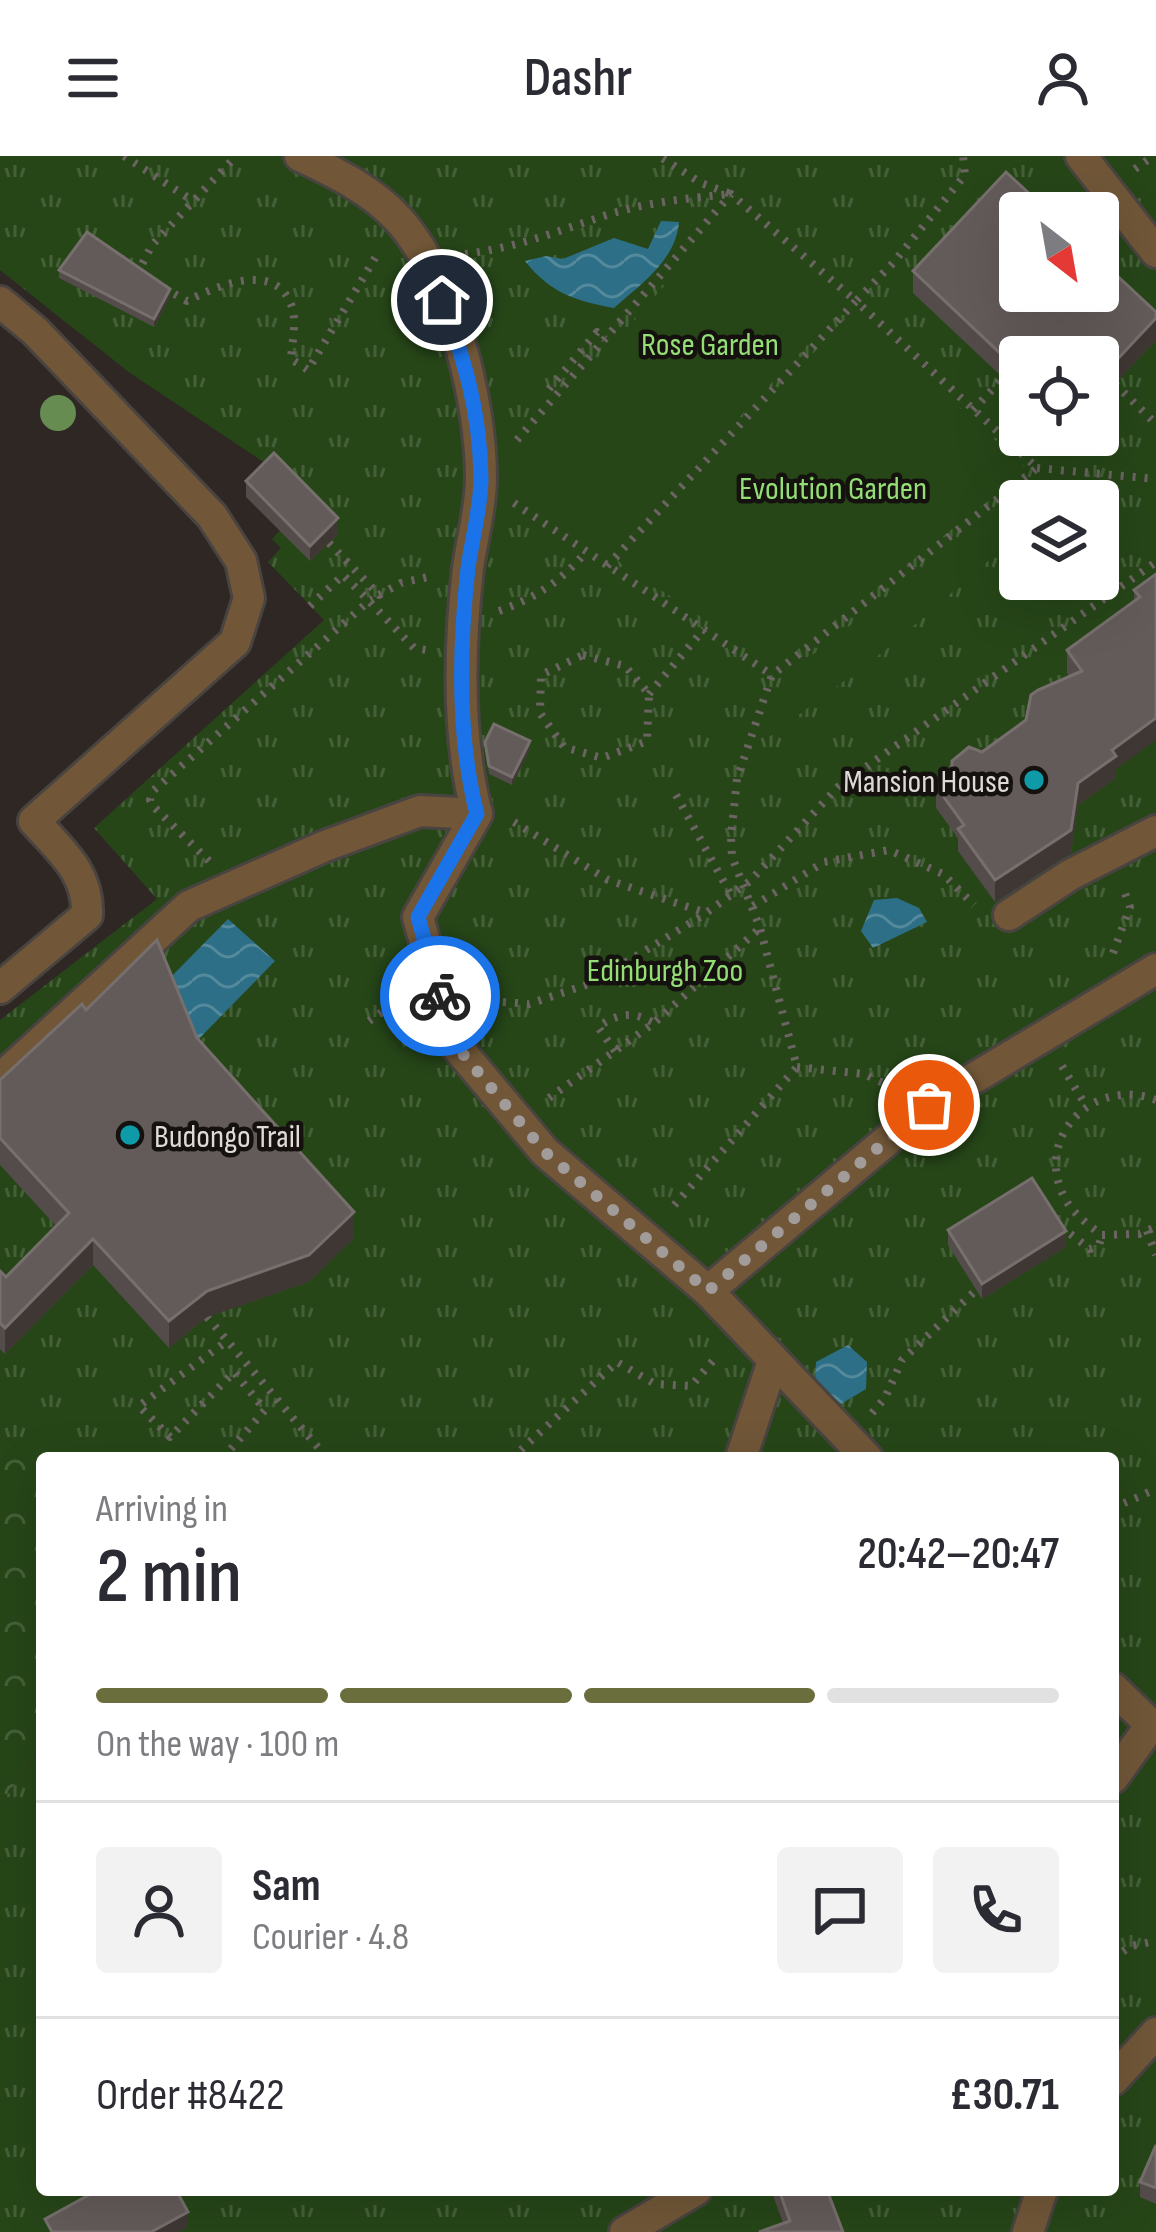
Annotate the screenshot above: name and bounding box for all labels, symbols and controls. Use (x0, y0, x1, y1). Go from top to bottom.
icon: menu (60, 45, 126, 111)
icon: person (1030, 45, 1096, 111)
text: Dashr (524, 46, 632, 111)
north arrow (999, 192, 1119, 312)
map controls (999, 192, 1119, 600)
pin (391, 249, 493, 351)
icon: home (409, 267, 475, 333)
park label: Rose Garden (641, 325, 779, 365)
button: locate (999, 336, 1119, 456)
park label: Evolution Garden (739, 469, 927, 509)
button: layers (999, 480, 1119, 600)
place label: Mansion House (843, 762, 1010, 802)
marker: Mansion House (1021, 767, 1047, 793)
courier (380, 936, 500, 1056)
park label: Edinburgh Zoo (587, 951, 743, 991)
icon: bike (407, 963, 473, 1029)
pin (878, 1054, 980, 1156)
icon: bag (896, 1072, 962, 1138)
place label: Budongo Trail (154, 1117, 301, 1157)
marker: Budongo Trail (117, 1122, 143, 1148)
text: Arriving in (96, 1486, 228, 1533)
text: 20:42–20:47 (858, 1527, 1059, 1582)
text: 2 min (96, 1531, 242, 1624)
text: On the way · 100 m (96, 1721, 339, 1768)
button: person (96, 1847, 222, 1973)
button: chat (777, 1847, 903, 1973)
button: phone (933, 1847, 1059, 1973)
text: Sam (252, 1859, 321, 1914)
text: Courier · 4.8 (252, 1914, 409, 1961)
text: Order #8422 (96, 2068, 285, 2123)
text: £30.71 (949, 2068, 1059, 2123)

